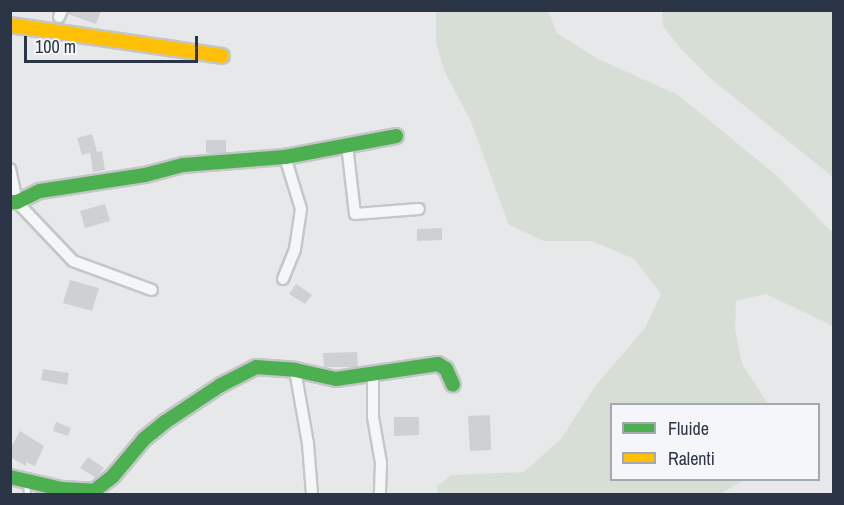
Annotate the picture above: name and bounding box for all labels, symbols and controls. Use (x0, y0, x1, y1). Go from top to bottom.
scale bar (27, 24, 201, 62)
text: 100 m (35, 34, 76, 59)
legend (610, 403, 820, 481)
text: Fluide (668, 416, 709, 441)
text: Ralenti (668, 446, 715, 471)

